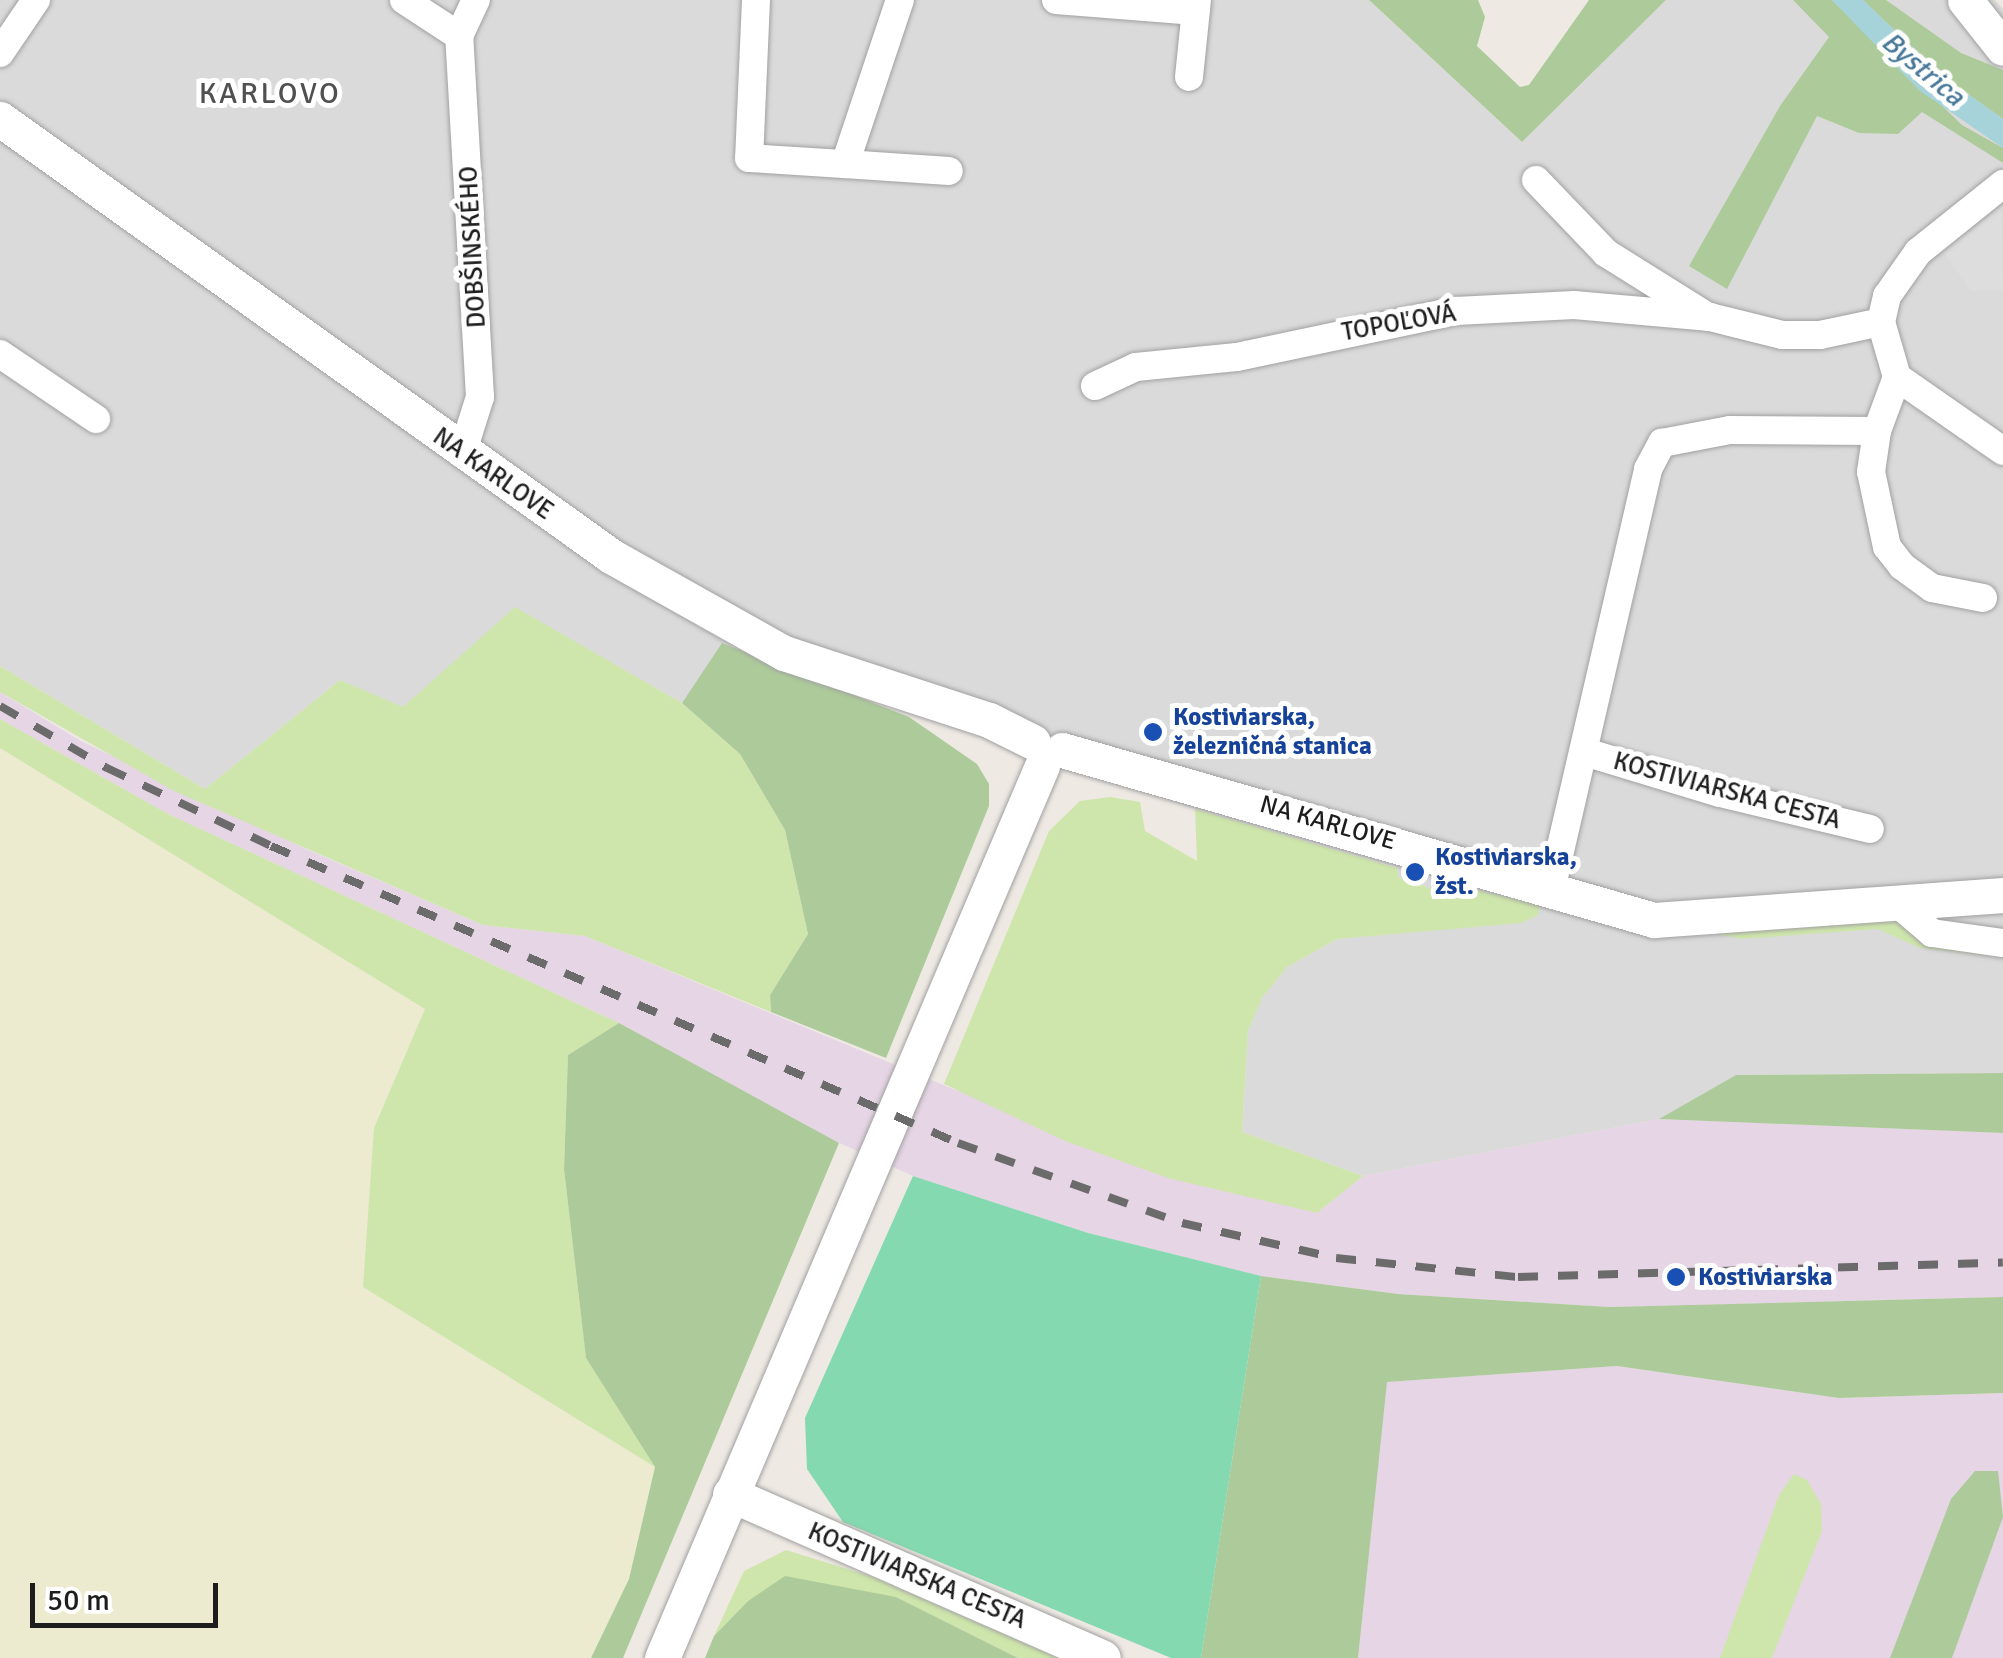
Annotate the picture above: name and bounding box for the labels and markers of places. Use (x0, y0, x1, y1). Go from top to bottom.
place label: Kostiviarska, železničná stanica (1173, 703, 1372, 762)
marker: Kostiviarska, železničná stanica (1142, 721, 1164, 743)
place label: Kostiviarska, žst. (1435, 843, 1577, 902)
marker: Kostiviarska, žst. (1404, 861, 1426, 883)
place label: Kostiviarska (1698, 1262, 1833, 1292)
marker: Kostiviarska (1663, 1264, 1689, 1290)

